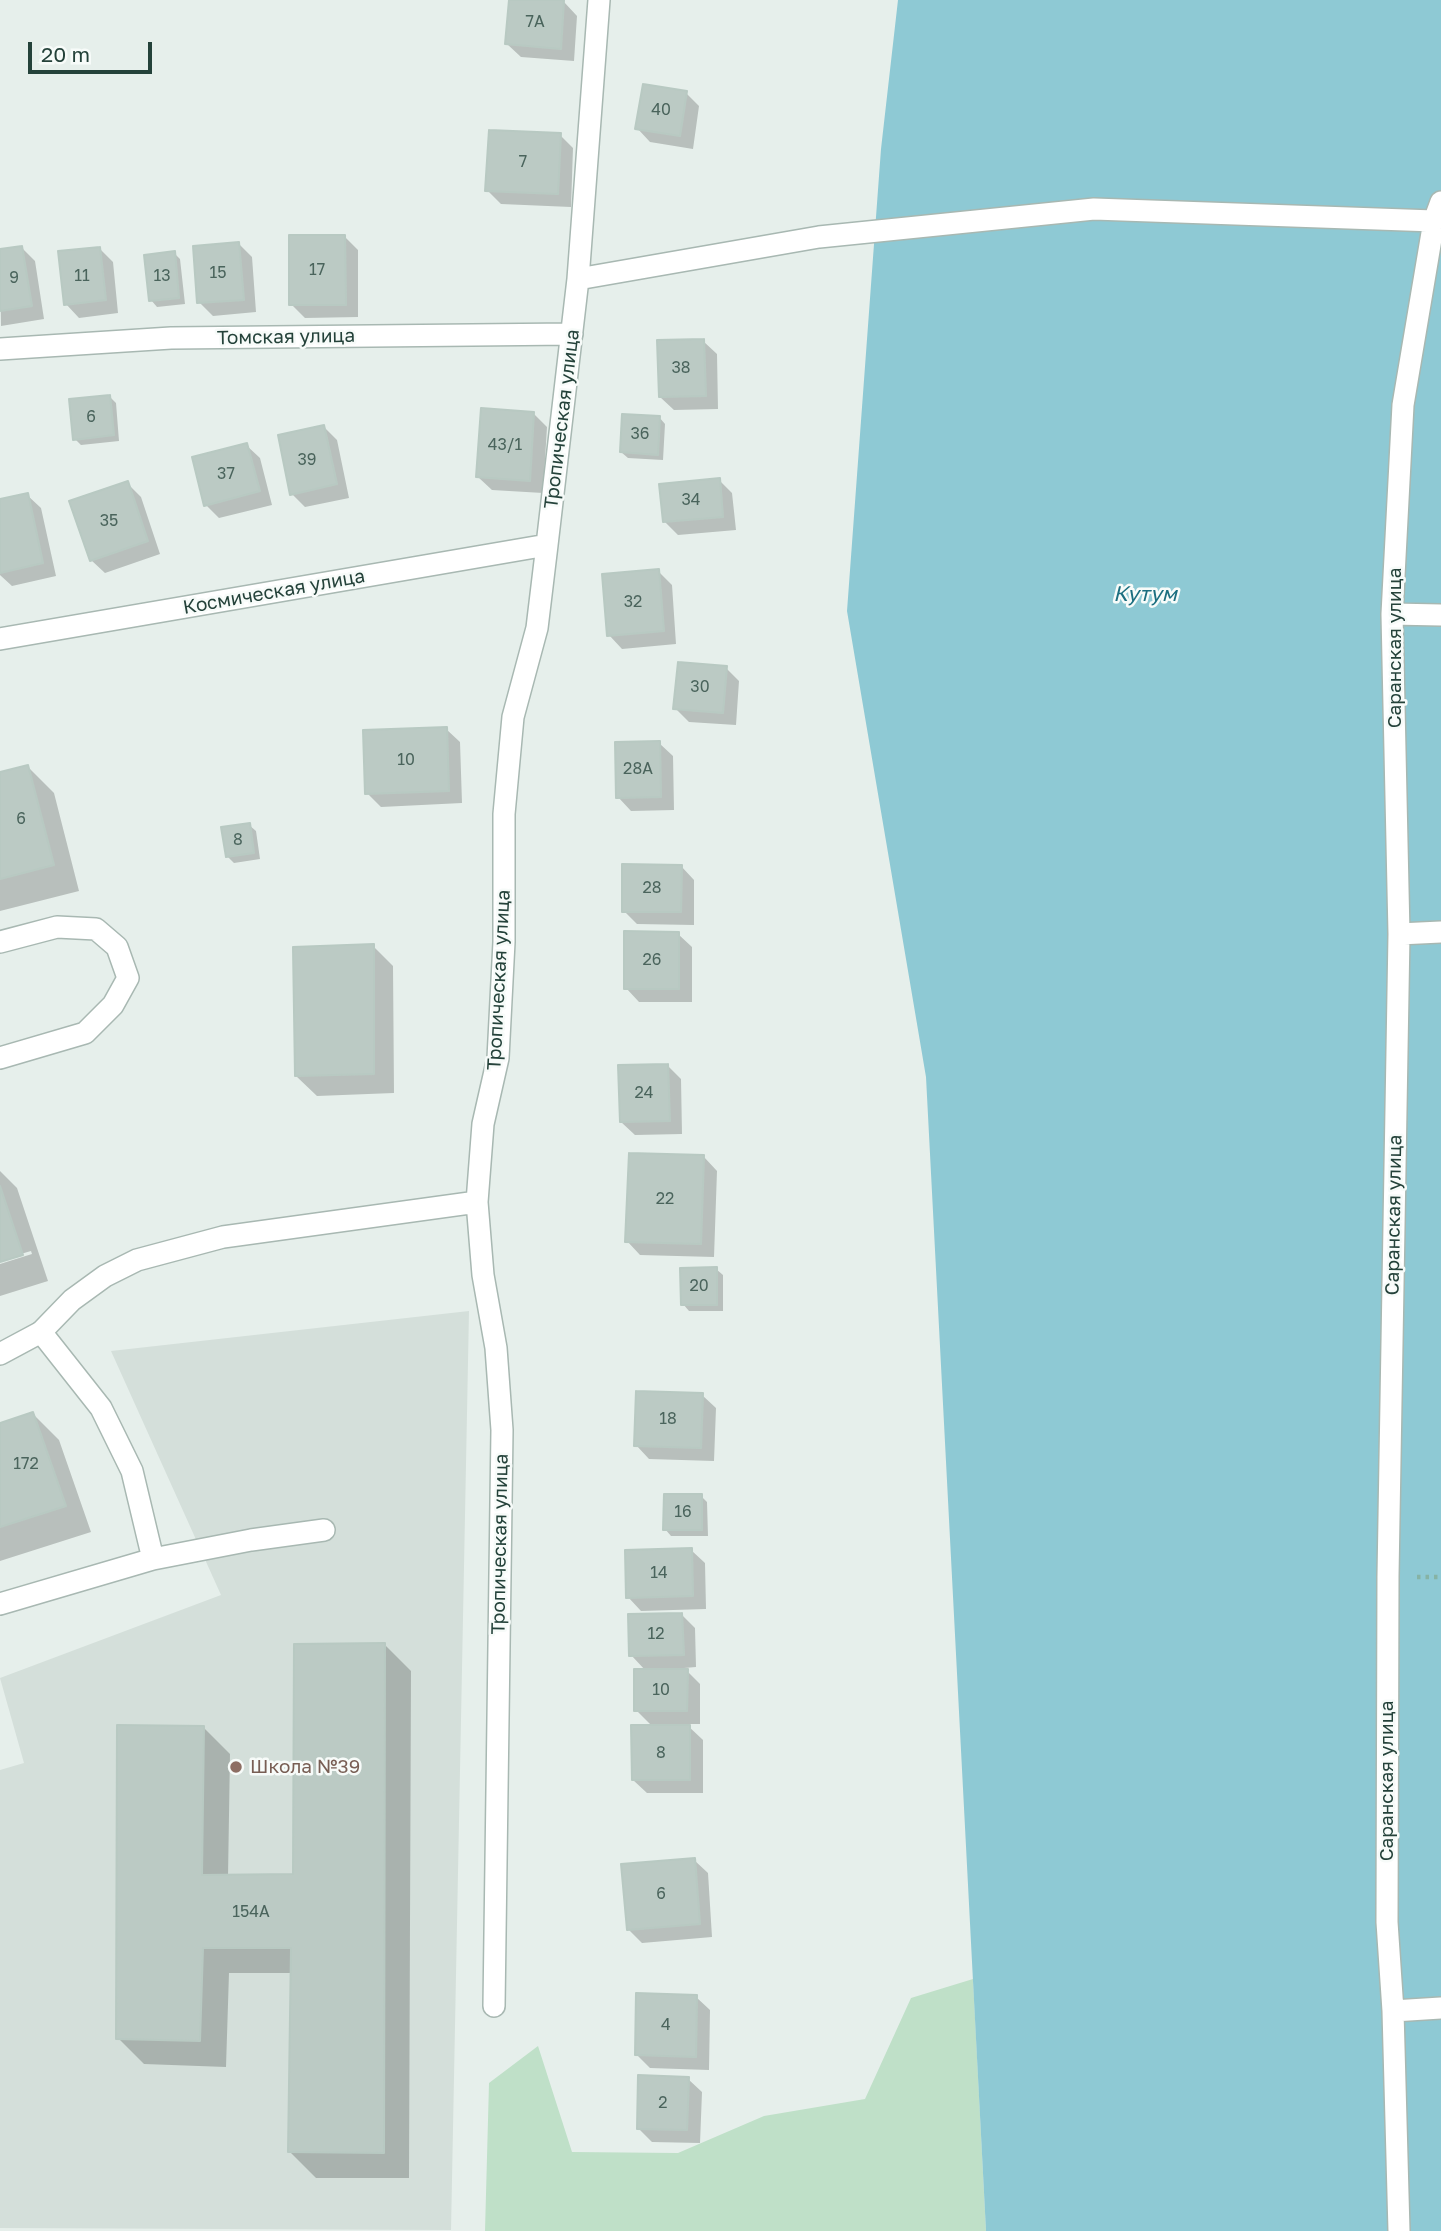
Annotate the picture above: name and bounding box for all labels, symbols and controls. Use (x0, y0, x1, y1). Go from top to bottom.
house number: 7А (525, 12, 545, 32)
scale bar (32, 28, 156, 72)
text: 20 m (41, 41, 90, 67)
house number: 40 (651, 100, 671, 120)
house number: 7 (519, 152, 527, 172)
house number: 17 (309, 260, 325, 280)
house number: 15 (209, 263, 227, 283)
house number: 11 (74, 266, 90, 286)
house number: 13 (153, 266, 171, 286)
house number: 9 (9, 268, 19, 288)
street label: Томская улица (217, 324, 355, 350)
street label: Тропическая улица (540, 328, 584, 510)
house number: 38 (671, 358, 691, 378)
house number: 6 (86, 407, 96, 427)
house number: 36 (630, 424, 650, 444)
house number: 43/1 (488, 435, 522, 455)
house number: 39 (297, 450, 317, 470)
house number: 37 (217, 464, 235, 484)
house number: 34 (681, 490, 701, 510)
house number: 35 (100, 511, 118, 531)
street label: Космическая улица (181, 565, 367, 619)
street label: Саранская улица (1384, 568, 1406, 728)
water label: Кутум (1113, 581, 1177, 607)
house number: 32 (624, 592, 642, 612)
house number: 30 (690, 677, 710, 697)
house number: 10 (397, 750, 415, 770)
house number: 28А (623, 759, 653, 779)
house number: 6 (16, 809, 26, 829)
house number: 8 (233, 830, 243, 850)
house number: 28 (642, 878, 662, 898)
street label: Тропическая улица (483, 889, 515, 1071)
house number: 26 (643, 950, 661, 970)
house number: 24 (634, 1083, 654, 1103)
street label: Саранская улица (1381, 1134, 1407, 1296)
house number: 22 (656, 1189, 674, 1209)
house number: 20 (689, 1276, 709, 1296)
house number: 18 (659, 1409, 677, 1429)
street label: Тропическая улица (487, 1453, 513, 1635)
house number: 172 (13, 1454, 39, 1474)
house number: 16 (674, 1502, 692, 1522)
house number: 14 (650, 1563, 668, 1583)
house number: 12 (647, 1624, 665, 1644)
house number: 10 (652, 1680, 670, 1700)
street label: Саранская улица (1376, 1701, 1398, 1861)
house number: 8 (656, 1743, 666, 1763)
place label: Школа №39 (250, 1756, 360, 1778)
marker: Школа №39 (228, 1759, 244, 1775)
house number: 6 (656, 1884, 666, 1904)
house number: 154А (232, 1902, 270, 1922)
house number: 4 (661, 2015, 671, 2035)
house number: 2 (658, 2093, 668, 2113)

